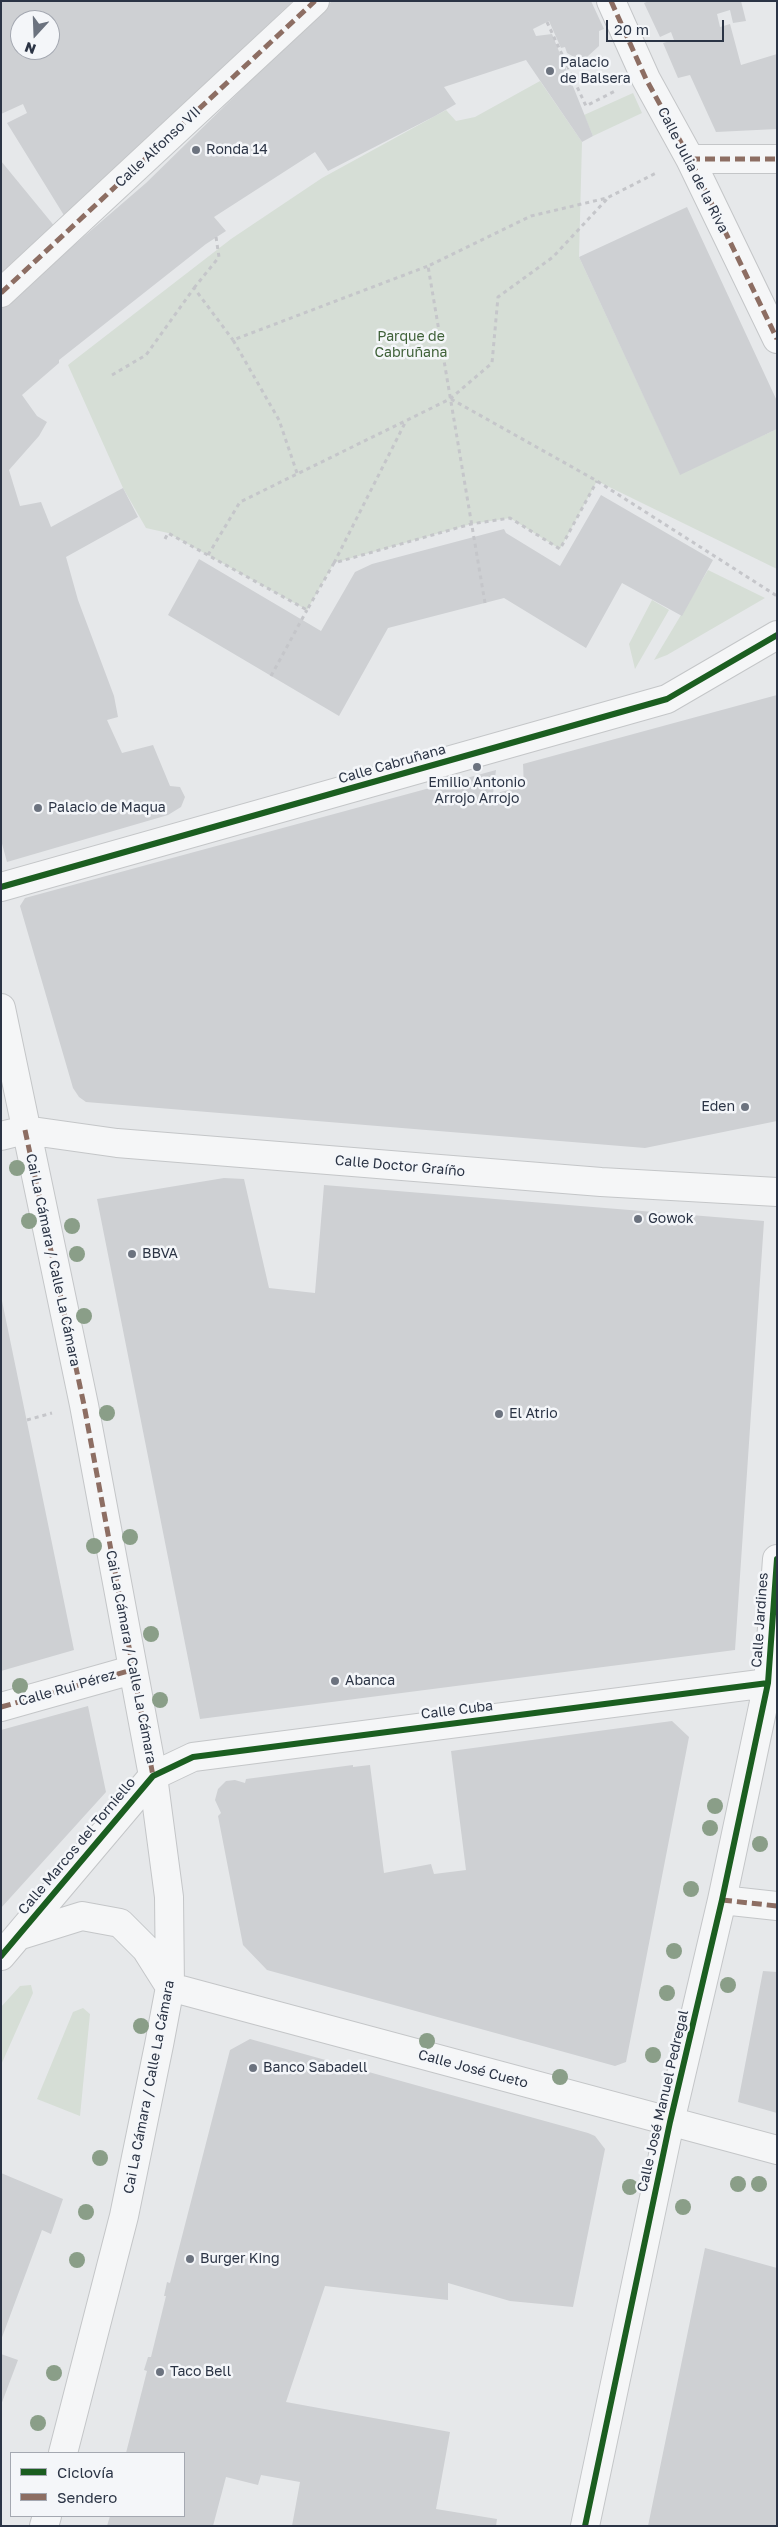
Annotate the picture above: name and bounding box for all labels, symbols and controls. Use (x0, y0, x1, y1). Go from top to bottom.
north arrow (10, 10, 60, 60)
scale bar (608, 10, 726, 42)
text: 20 m (614, 20, 649, 38)
text: N (22, 39, 38, 58)
place label: Palacio de Balsera (560, 55, 631, 88)
marker: Palacio de Balsera (544, 65, 556, 77)
street label: Calle Alfonso VII (112, 103, 204, 191)
street label: Calle Julia de la Riva (654, 104, 732, 236)
place label: Ronda 14 (206, 142, 268, 158)
marker: Ronda 14 (190, 144, 202, 156)
park label: Parque de Cabruñana (374, 329, 448, 362)
street label: Calle Cabruñana (336, 741, 448, 787)
marker: Emilio Antonio Arrojo Arrojo (471, 761, 483, 773)
place label: Emilio Antonio Arrojo Arrojo (428, 775, 526, 808)
place label: Palacio de Maqua (48, 800, 166, 816)
marker: Palacio de Maqua (32, 802, 44, 814)
place label: Eden (701, 1099, 735, 1115)
marker: Eden (739, 1101, 751, 1113)
street label: Cai La Cámara / Calle La Cámara (22, 1152, 84, 1368)
street label: Calle Doctor Graíño (334, 1152, 466, 1180)
place label: Gowok (648, 1211, 694, 1227)
marker: Gowok (632, 1213, 644, 1225)
place label: BBVA (142, 1246, 178, 1262)
marker: BBVA (126, 1248, 138, 1260)
place label: El Atrio (509, 1406, 558, 1422)
marker: El Atrio (493, 1408, 505, 1420)
street label: Cai La Cámara / Calle La Cámara (102, 1549, 160, 1765)
street label: Calle Jardines (748, 1572, 772, 1668)
street label: Calle Rui Pérez (16, 1666, 118, 1710)
place label: Abanca (345, 1673, 395, 1689)
marker: Abanca (329, 1675, 341, 1687)
street label: Calle Cuba (420, 1697, 494, 1723)
street label: Calle Marcos del Torniello (15, 1774, 139, 1918)
street label: Cai La Cámara / Calle La Cámara (120, 1979, 178, 2195)
street label: Calle José Manuel Pedregal (634, 2008, 692, 2194)
street label: Calle José Cueto (416, 2046, 530, 2092)
place label: Banco Sabadell (263, 2060, 368, 2076)
marker: Banco Sabadell (247, 2062, 259, 2074)
place label: Burger King (200, 2251, 279, 2267)
marker: Burger King (184, 2253, 196, 2265)
place label: Taco Bell (170, 2364, 231, 2380)
marker: Taco Bell (154, 2366, 166, 2378)
legend (10, 2452, 185, 2517)
text: Ciclovía (57, 2463, 114, 2481)
text: Sendero (57, 2488, 117, 2506)

